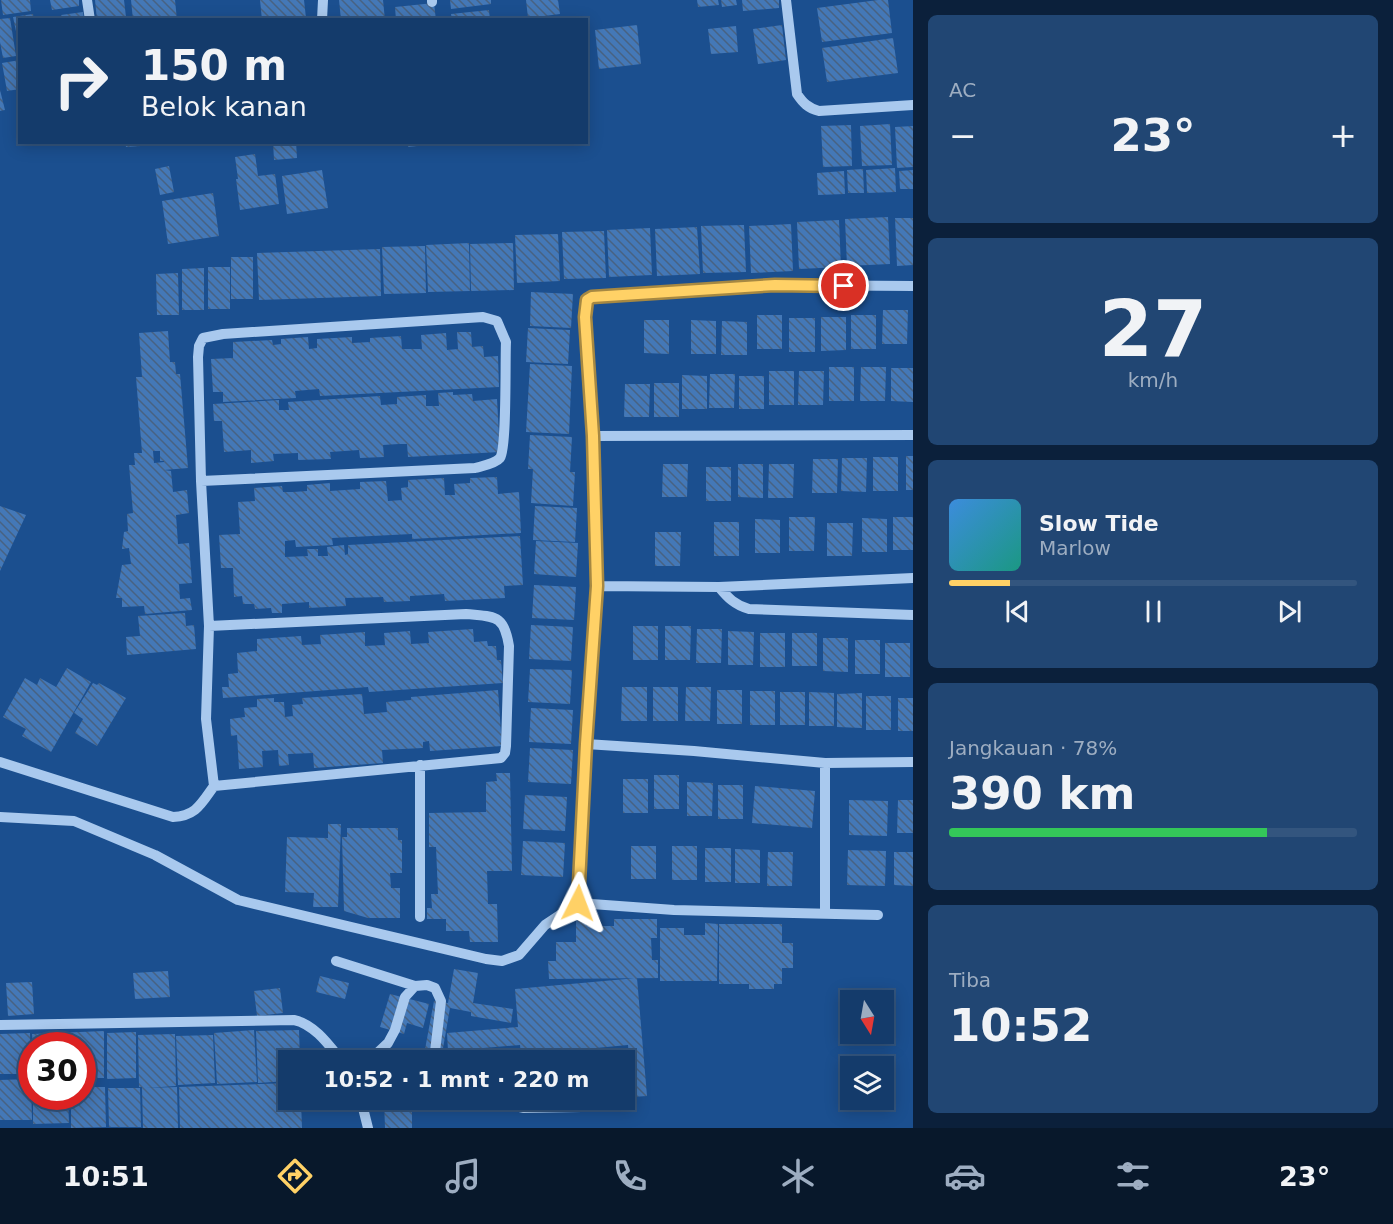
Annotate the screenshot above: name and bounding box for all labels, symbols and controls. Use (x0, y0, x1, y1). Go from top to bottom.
text: 150 m (141, 41, 287, 90)
icon: right (42, 42, 120, 120)
text: AC (949, 78, 976, 102)
text: Belok kanan (141, 91, 307, 122)
text: 23° (1110, 109, 1196, 162)
text: − (949, 116, 977, 155)
text: + (1329, 116, 1357, 155)
pin (818, 260, 869, 311)
icon: arrive (827, 269, 860, 302)
text: 27 (1099, 284, 1207, 374)
text: km/h (1128, 368, 1178, 392)
text: Slow Tide (1039, 511, 1159, 536)
text: Marlow (1039, 536, 1111, 560)
icon: previous (1001, 595, 1034, 628)
icon: pause (1137, 595, 1170, 628)
icon: next (1273, 595, 1306, 628)
text: Jangkauan · 78% (949, 736, 1117, 760)
text: 390 km (949, 767, 1135, 820)
position arrow (546, 871, 610, 935)
text: Tiba (949, 968, 991, 992)
north arrow (840, 990, 894, 1044)
map controls (840, 990, 894, 1110)
text: 10:52 (949, 999, 1092, 1052)
speed limit sign: 30 (18, 1032, 96, 1110)
button: layers (840, 1056, 894, 1110)
text: 10:52 · 1 mnt · 220 m (324, 1067, 589, 1092)
icon: directions (274, 1155, 316, 1197)
icon: music (442, 1155, 484, 1197)
icon: phone (609, 1155, 651, 1197)
icon: climate (777, 1155, 819, 1197)
icon: car (944, 1155, 986, 1197)
icon: filters (1112, 1155, 1154, 1197)
text: 10:51 (63, 1161, 149, 1192)
text: 23° (1279, 1161, 1330, 1192)

